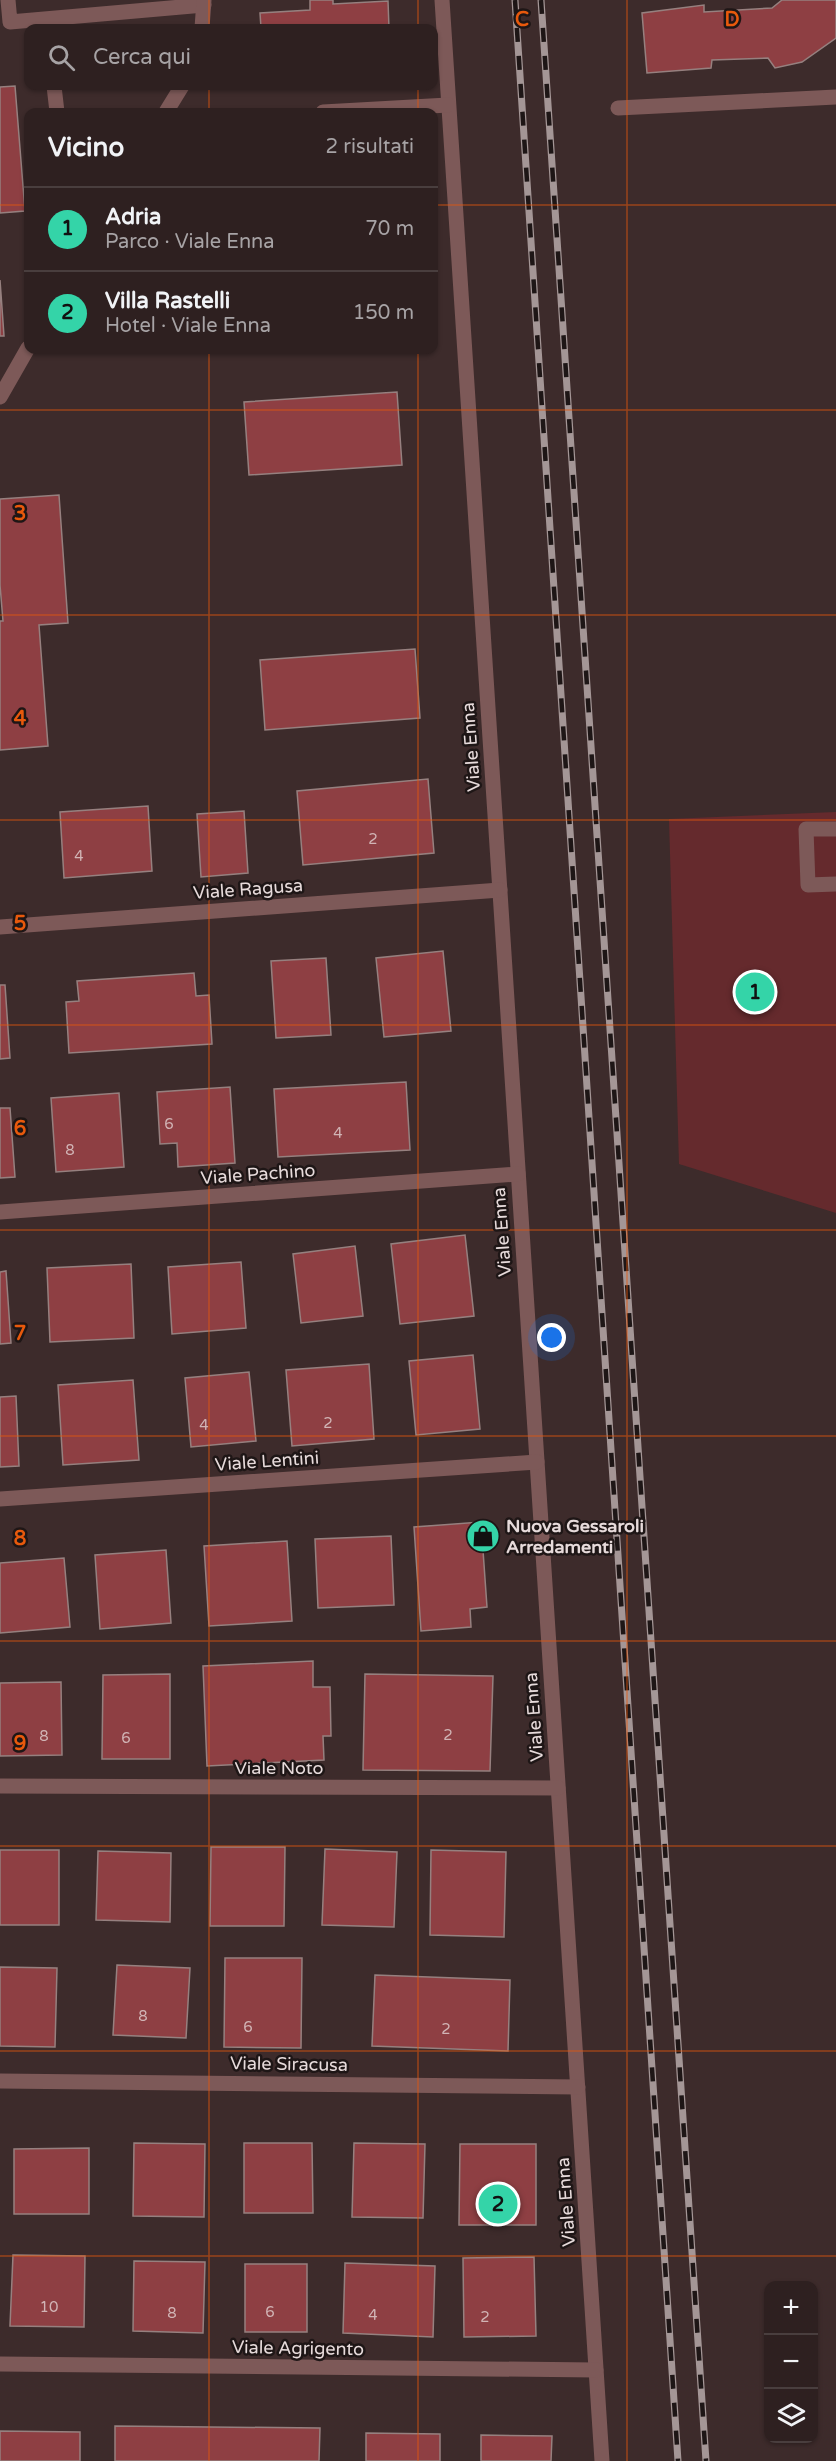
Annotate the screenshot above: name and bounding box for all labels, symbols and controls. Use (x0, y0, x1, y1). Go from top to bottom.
text: C (515, 8, 529, 32)
text: D (724, 8, 740, 32)
search box (24, 24, 438, 90)
icon: search (45, 41, 78, 74)
text: Cerca qui (93, 44, 191, 70)
text: Vicino (48, 132, 124, 163)
text: 2 risultati (326, 135, 414, 159)
text: Adria (105, 204, 161, 230)
text: 1 (61, 217, 74, 241)
text: 70 m (365, 217, 414, 241)
text: Parco · Viale Enna (105, 230, 274, 254)
text: Villa Rastelli (105, 288, 230, 314)
text: 2 (61, 301, 74, 325)
text: 150 m (353, 301, 414, 325)
text: Hotel · Viale Enna (105, 314, 271, 338)
text: 3 (14, 502, 26, 526)
street label: Viale Enna (457, 702, 485, 792)
text: 4 (14, 707, 27, 731)
house number: 2 (368, 830, 378, 848)
house number: 4 (74, 847, 84, 865)
street label: Viale Ragusa (192, 874, 304, 904)
text: 5 (14, 912, 26, 936)
pin: 1 (736, 970, 774, 1014)
house number: 6 (164, 1115, 174, 1133)
text: 6 (14, 1117, 26, 1141)
house number: 4 (333, 1124, 343, 1142)
house number: 8 (65, 1141, 75, 1159)
street label: Viale Pachino (200, 1159, 316, 1189)
street label: Viale Enna (488, 1187, 516, 1277)
text: 7 (14, 1322, 26, 1346)
your location (537, 1323, 566, 1352)
house number: 2 (323, 1414, 333, 1432)
house number: 4 (199, 1416, 209, 1434)
street label: Viale Lentini (214, 1446, 320, 1476)
place label: Nuova Gessaroli Arredamenti (506, 1515, 644, 1558)
shop icon: Nuova Gessaroli Arredamenti (465, 1518, 501, 1554)
text: 8 (14, 1527, 26, 1551)
street label: Viale Enna (520, 1672, 548, 1762)
house number: 2 (443, 1726, 453, 1744)
house number: 8 (39, 1727, 49, 1745)
house number: 6 (121, 1729, 131, 1747)
text: 9 (14, 1732, 26, 1756)
street label: Viale Noto (234, 1757, 324, 1779)
house number: 8 (138, 2007, 148, 2025)
house number: 6 (243, 2018, 253, 2036)
house number: 2 (441, 2020, 451, 2038)
street label: Viale Siracusa (230, 2052, 348, 2076)
street label: Viale Enna (552, 2157, 580, 2247)
pin: 2 (478, 2182, 518, 2226)
map controls (764, 2281, 818, 2443)
button: + (764, 2281, 818, 2335)
house number: 10 (40, 2298, 58, 2316)
house number: 6 (265, 2303, 275, 2321)
house number: 8 (167, 2304, 177, 2322)
house number: 4 (368, 2306, 378, 2324)
house number: 2 (480, 2308, 490, 2326)
button: − (764, 2335, 818, 2389)
street label: Viale Agrigento (232, 2336, 364, 2360)
button: layers (764, 2389, 818, 2443)

